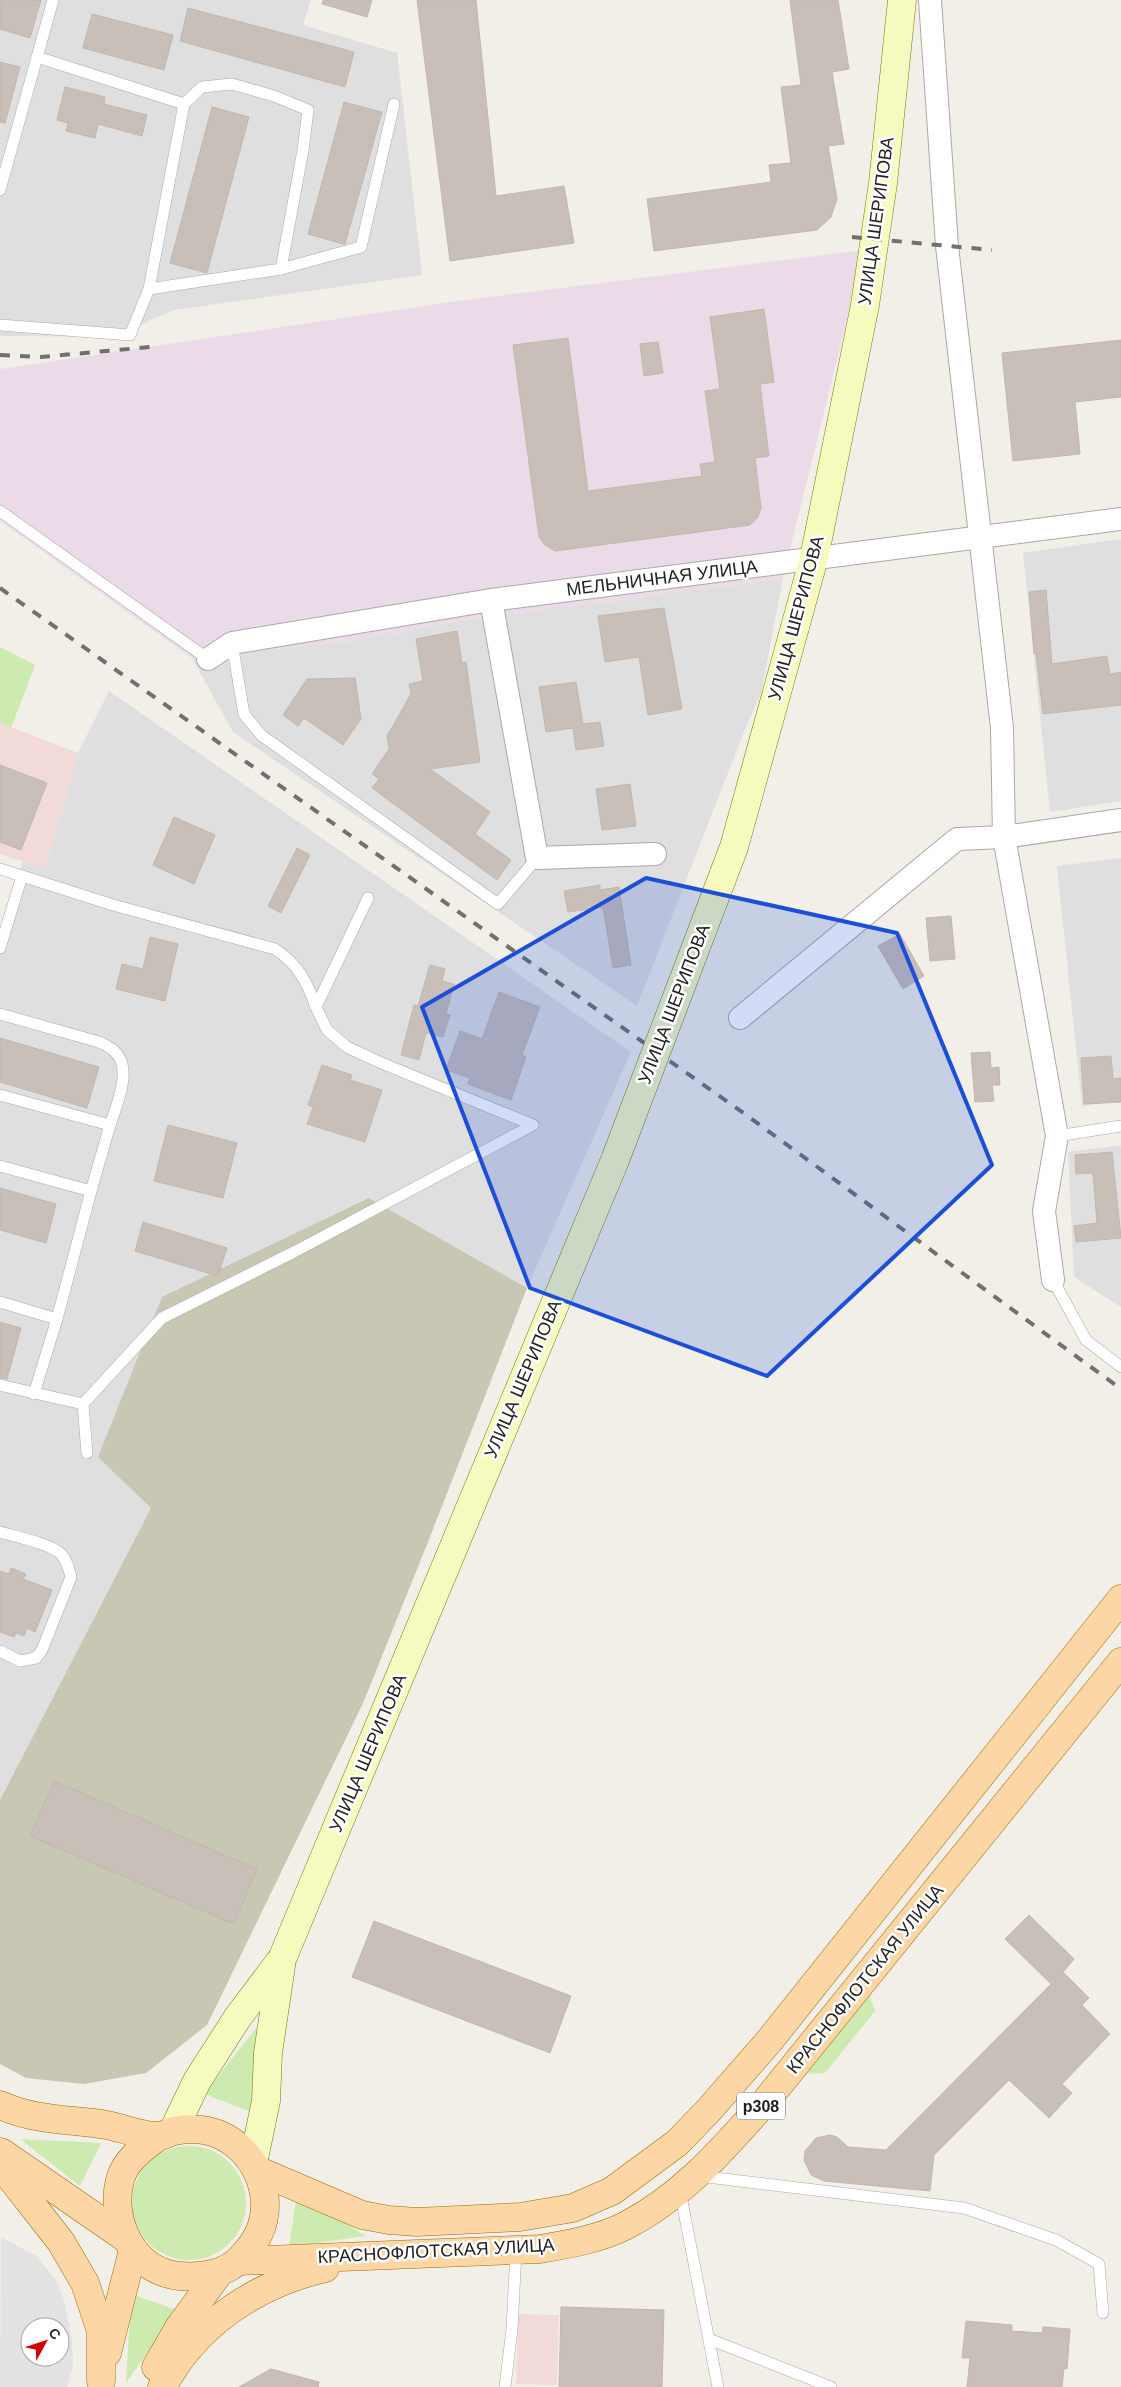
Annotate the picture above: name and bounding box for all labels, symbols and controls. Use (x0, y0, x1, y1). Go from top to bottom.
street label: УЛИЦА ШЕРИПОВА (854, 136, 898, 306)
street label: УЛИЦА ШЕРИПОВА (764, 533, 828, 703)
street label: МЕЛЬНИЧНАЯ УЛИЦА (565, 556, 759, 600)
street label: УЛИЦА ШЕРИПОВА (634, 921, 714, 1087)
street label: УЛИЦА ШЕРИПОВА (481, 1297, 565, 1461)
street label: УЛИЦА ШЕРИПОВА (326, 1671, 410, 1835)
street label: КРАСНОФЛОТСКАЯ УЛИЦА (783, 1881, 947, 2077)
road number: p308 (737, 2092, 785, 2120)
street label: КРАСНОФЛОТСКАЯ УЛИЦА (317, 2235, 555, 2267)
north arrow (20, 2317, 70, 2367)
text: С (46, 2325, 64, 2343)

